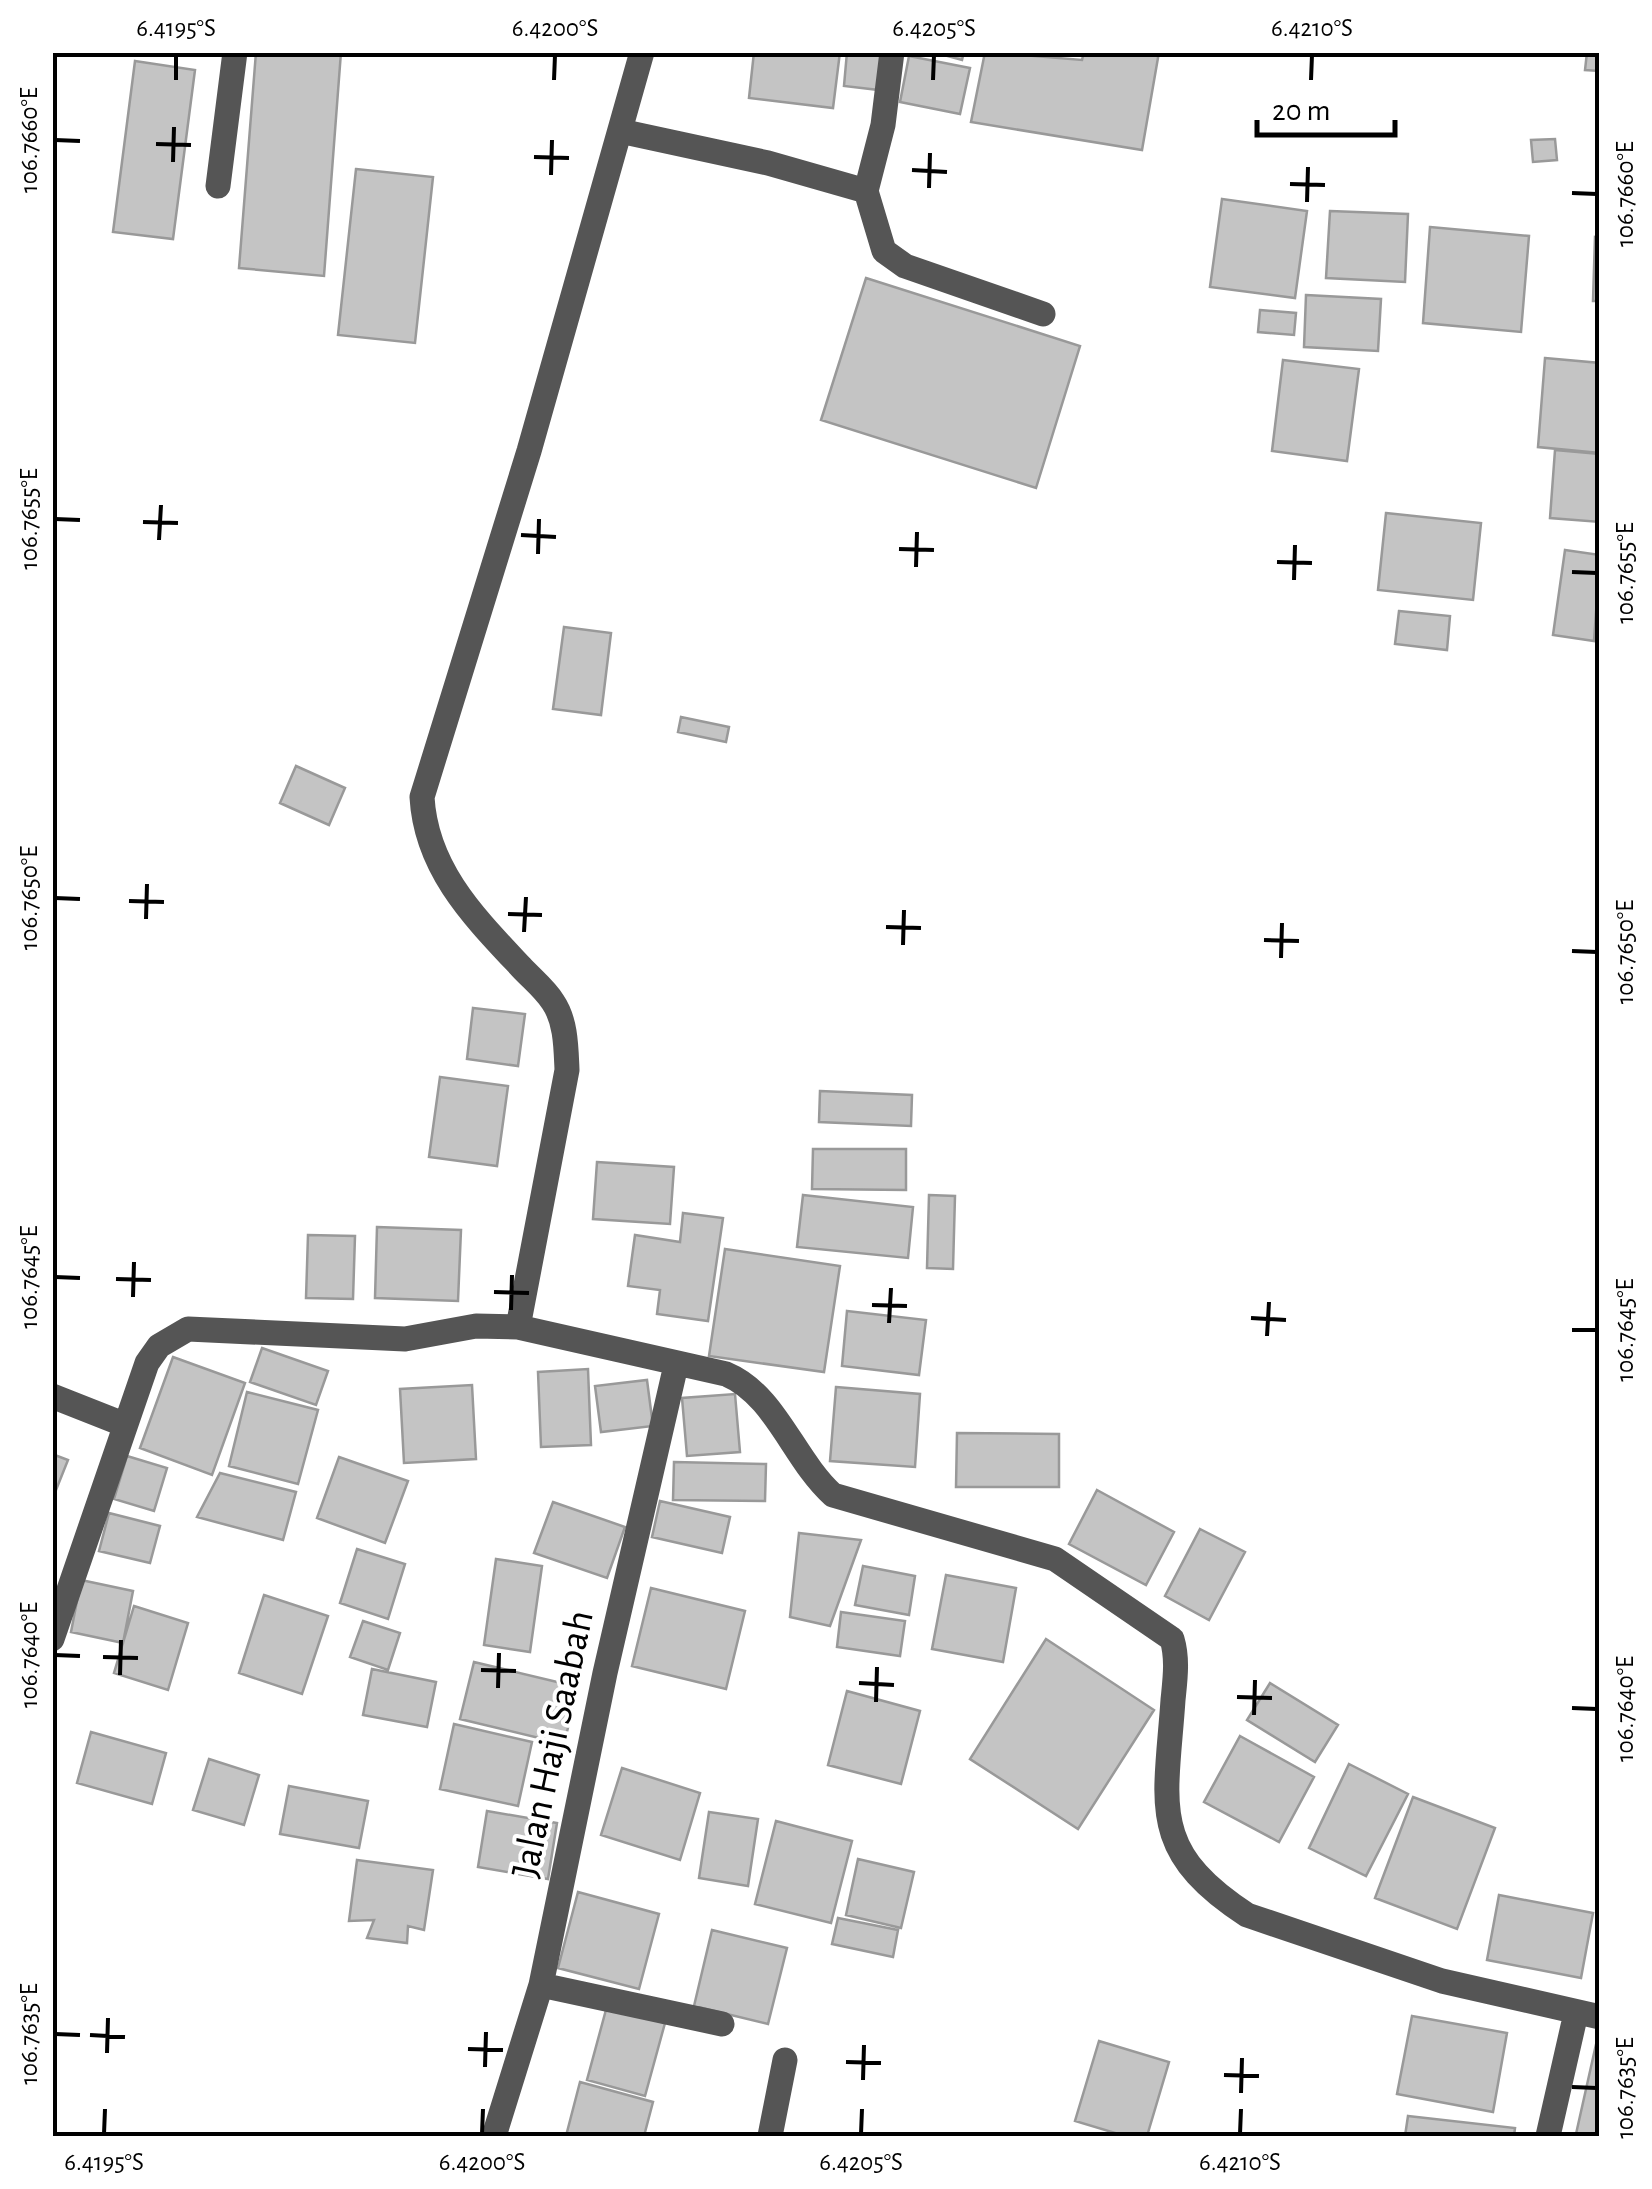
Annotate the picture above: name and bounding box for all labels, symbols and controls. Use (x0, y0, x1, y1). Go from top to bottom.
text: 6.4195°S (136, 16, 216, 41)
text: 6.4200°S (512, 16, 598, 41)
text: 6.4205°S (892, 16, 976, 41)
text: 6.4210°S (1271, 16, 1353, 41)
scale bar (1257, 75, 1394, 137)
text: 106.7660°E (17, 87, 42, 193)
text: 20 m (1272, 96, 1330, 126)
text: 106.7660°E (1613, 141, 1638, 247)
text: 106.7655°E (17, 468, 42, 570)
text: 106.7655°E (1613, 522, 1638, 624)
text: 106.7650°E (17, 846, 42, 950)
text: 106.7650°E (1613, 900, 1638, 1004)
text: 106.7645°E (17, 1225, 42, 1329)
text: 106.7645°E (1613, 1278, 1638, 1382)
text: 106.7640°E (17, 1602, 42, 1708)
street label: Jalan Haji Saabah (505, 1607, 601, 1881)
text: 106.7640°E (1613, 1656, 1638, 1762)
text: 106.7635°E (17, 1983, 42, 2085)
text: 106.7635°E (1613, 2037, 1638, 2139)
text: 6.4195°S (64, 2150, 144, 2175)
text: 6.4200°S (439, 2150, 525, 2175)
text: 6.4205°S (819, 2150, 903, 2175)
text: 6.4210°S (1199, 2150, 1281, 2175)

